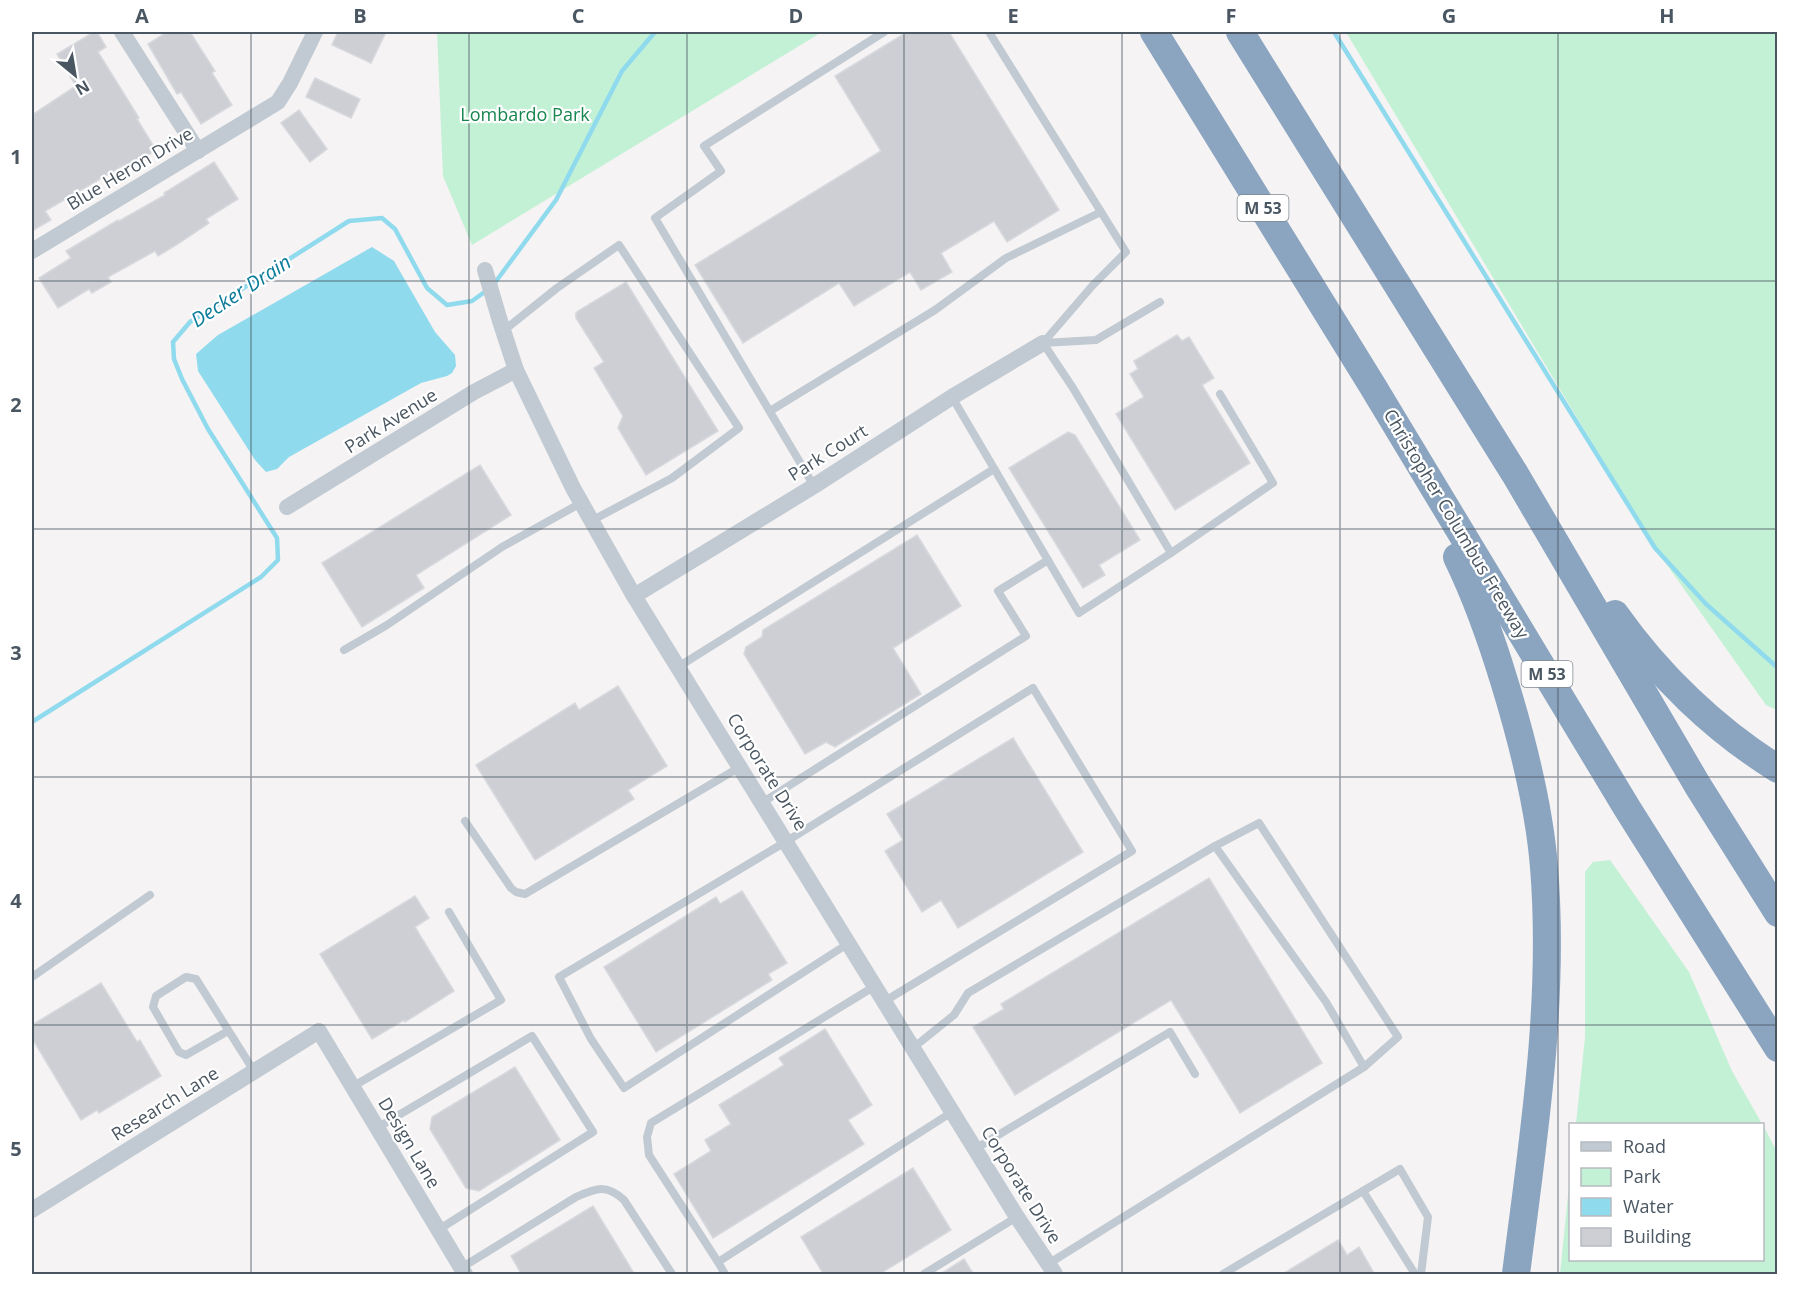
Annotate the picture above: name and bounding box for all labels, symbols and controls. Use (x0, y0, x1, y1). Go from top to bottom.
text: A (135, 2, 149, 29)
text: B (353, 2, 367, 29)
text: C (572, 2, 585, 29)
text: D (789, 2, 803, 29)
text: E (1007, 2, 1019, 29)
text: F (1226, 2, 1236, 29)
text: G (1442, 2, 1456, 29)
text: H (1659, 2, 1675, 29)
north arrow (45, 45, 105, 105)
text: N (71, 75, 94, 101)
park label: Lombardo Park (460, 102, 590, 126)
street label: Blue Heron Drive (62, 121, 197, 215)
text: 1 (10, 143, 22, 170)
road number: M 53 (1238, 195, 1288, 221)
water label: Decker Drain (185, 248, 296, 333)
street label: Park Avenue (340, 382, 441, 458)
text: 2 (10, 391, 22, 418)
street label: Christopher Columbus Freeway (1379, 404, 1536, 644)
street label: Park Court (783, 418, 872, 486)
text: 3 (10, 639, 22, 666)
road number: M 53 (1522, 661, 1572, 687)
street label: Corporate Drive (722, 708, 814, 835)
text: 4 (10, 887, 22, 914)
street label: Research Lane (106, 1061, 223, 1146)
street label: Design Lane (373, 1092, 446, 1193)
street label: Corporate Drive (976, 1121, 1068, 1248)
legend (1569, 1123, 1764, 1261)
text: Road (1623, 1134, 1666, 1158)
text: 5 (10, 1135, 22, 1162)
text: Park (1623, 1164, 1661, 1188)
text: Water (1623, 1194, 1674, 1218)
text: Building (1623, 1224, 1691, 1248)

